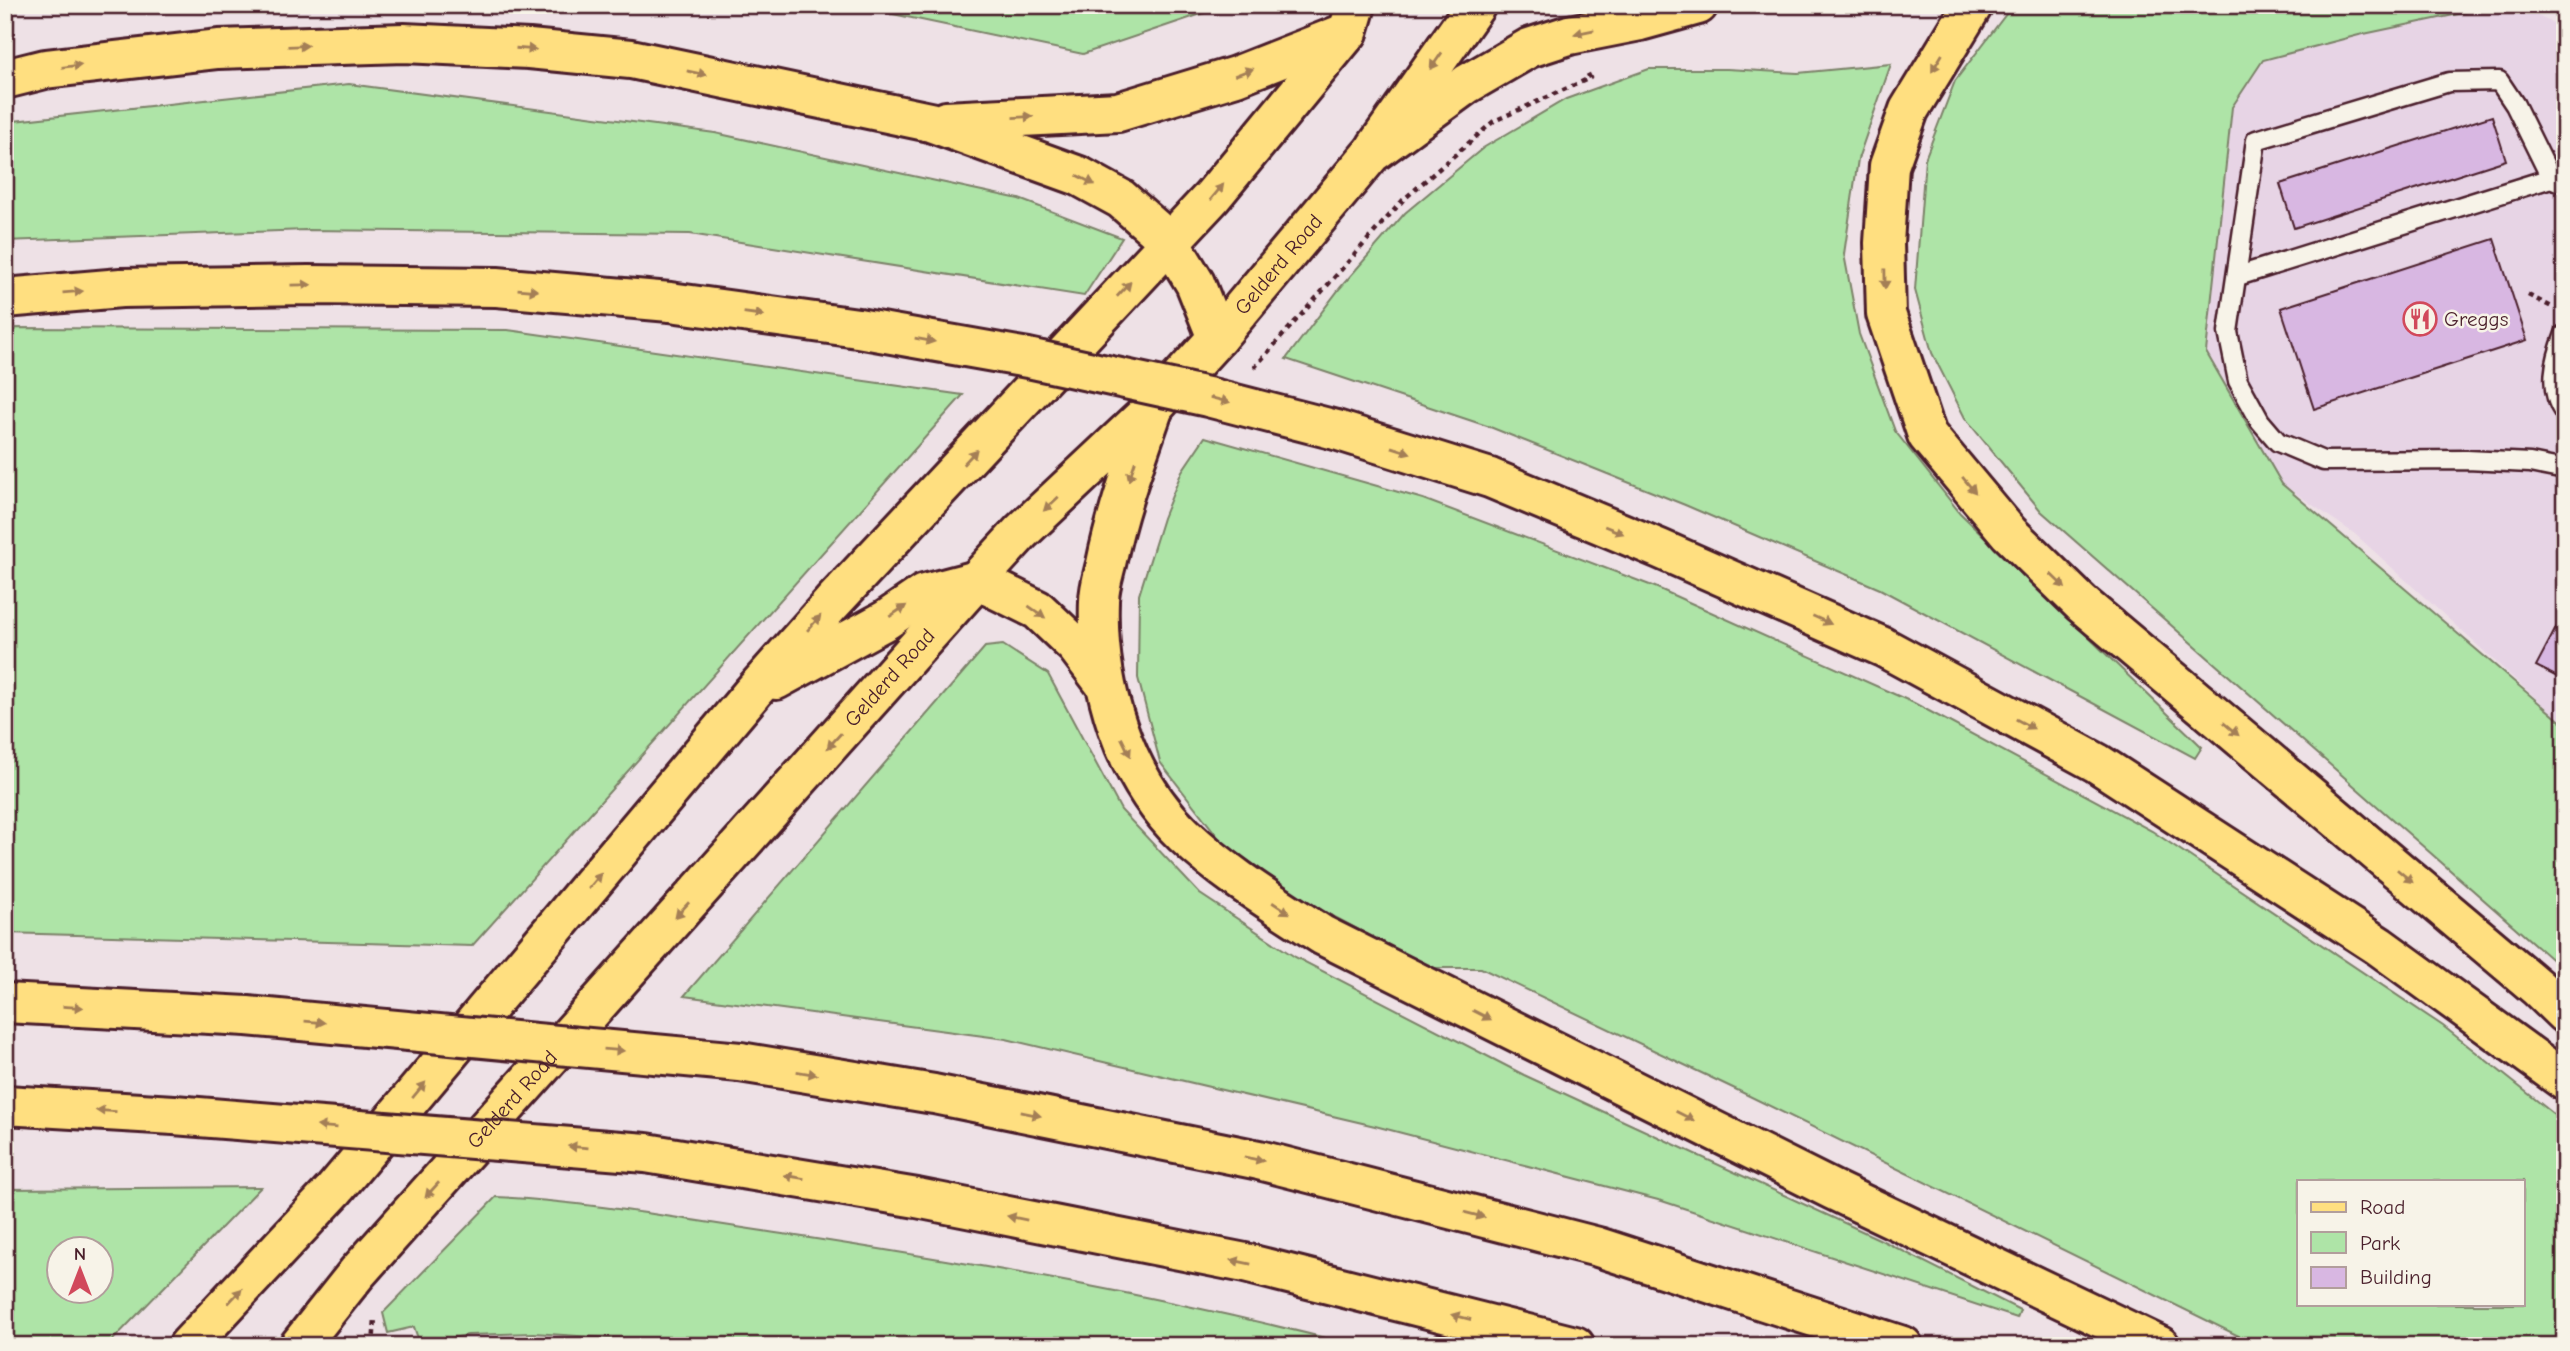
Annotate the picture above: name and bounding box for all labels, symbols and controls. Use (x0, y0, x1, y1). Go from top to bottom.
one-way arrow (1573, 26, 1595, 37)
one-way arrow (288, 41, 310, 52)
one-way arrow (515, 44, 537, 55)
one-way arrow (1429, 52, 1443, 70)
one-way arrow (1931, 54, 1943, 73)
one-way arrow (61, 60, 83, 71)
one-way arrow (687, 67, 709, 78)
one-way arrow (1234, 67, 1255, 78)
one-way arrow (1012, 112, 1034, 123)
one-way arrow (1076, 175, 1096, 186)
one-way arrow (1209, 183, 1224, 200)
street label: Gelderd Road (1230, 210, 1327, 319)
one-way arrow (1879, 269, 1891, 291)
one-way arrow (290, 279, 312, 291)
one-way arrow (1116, 280, 1132, 298)
one-way arrow (517, 285, 539, 296)
one-way arrow (62, 286, 84, 297)
restaurant icon: Greggs (2401, 300, 2439, 338)
place label: Greggs (2444, 307, 2509, 331)
one-way arrow (743, 308, 765, 319)
one-way arrow (914, 334, 936, 345)
one-way arrow (1209, 395, 1231, 406)
one-way arrow (1390, 446, 1411, 456)
one-way arrow (961, 448, 977, 465)
one-way arrow (1126, 461, 1137, 482)
one-way arrow (1961, 476, 1976, 493)
one-way arrow (1043, 495, 1060, 511)
one-way arrow (1603, 524, 1624, 535)
one-way arrow (2049, 572, 2066, 588)
one-way arrow (888, 605, 908, 618)
one-way arrow (1028, 605, 1047, 619)
one-way arrow (806, 614, 822, 632)
one-way arrow (1812, 615, 1833, 626)
street label: Gelderd Road (840, 624, 940, 732)
one-way arrow (2015, 718, 2035, 730)
one-way arrow (2222, 721, 2239, 736)
one-way arrow (826, 732, 842, 749)
one-way arrow (1120, 737, 1131, 757)
one-way arrow (2395, 868, 2413, 883)
one-way arrow (587, 872, 602, 890)
one-way arrow (675, 902, 690, 919)
one-way arrow (1271, 902, 1291, 915)
one-way arrow (63, 1001, 85, 1012)
one-way arrow (1472, 1009, 1492, 1020)
one-way arrow (304, 1017, 326, 1028)
one-way arrow (604, 1045, 626, 1056)
street label: Gelderd Road (462, 1046, 562, 1153)
one-way arrow (796, 1068, 818, 1079)
one-way arrow (411, 1081, 426, 1098)
one-way arrow (94, 1105, 116, 1116)
one-way arrow (1020, 1109, 1042, 1120)
one-way arrow (1676, 1110, 1696, 1122)
one-way arrow (315, 1121, 337, 1132)
one-way arrow (567, 1141, 589, 1152)
one-way arrow (1243, 1154, 1265, 1165)
one-way arrow (783, 1172, 805, 1183)
legend (2297, 1180, 2524, 1306)
one-way arrow (425, 1181, 440, 1198)
text: Road (2360, 1195, 2405, 1219)
one-way arrow (1464, 1211, 1485, 1221)
one-way arrow (1006, 1212, 1028, 1223)
text: Park (2360, 1231, 2400, 1255)
north arrow (46, 1236, 116, 1306)
text: N (74, 1243, 86, 1265)
one-way arrow (1230, 1257, 1252, 1268)
text: Building (2360, 1265, 2432, 1289)
one-way arrow (227, 1287, 243, 1305)
one-way arrow (1450, 1311, 1472, 1322)

